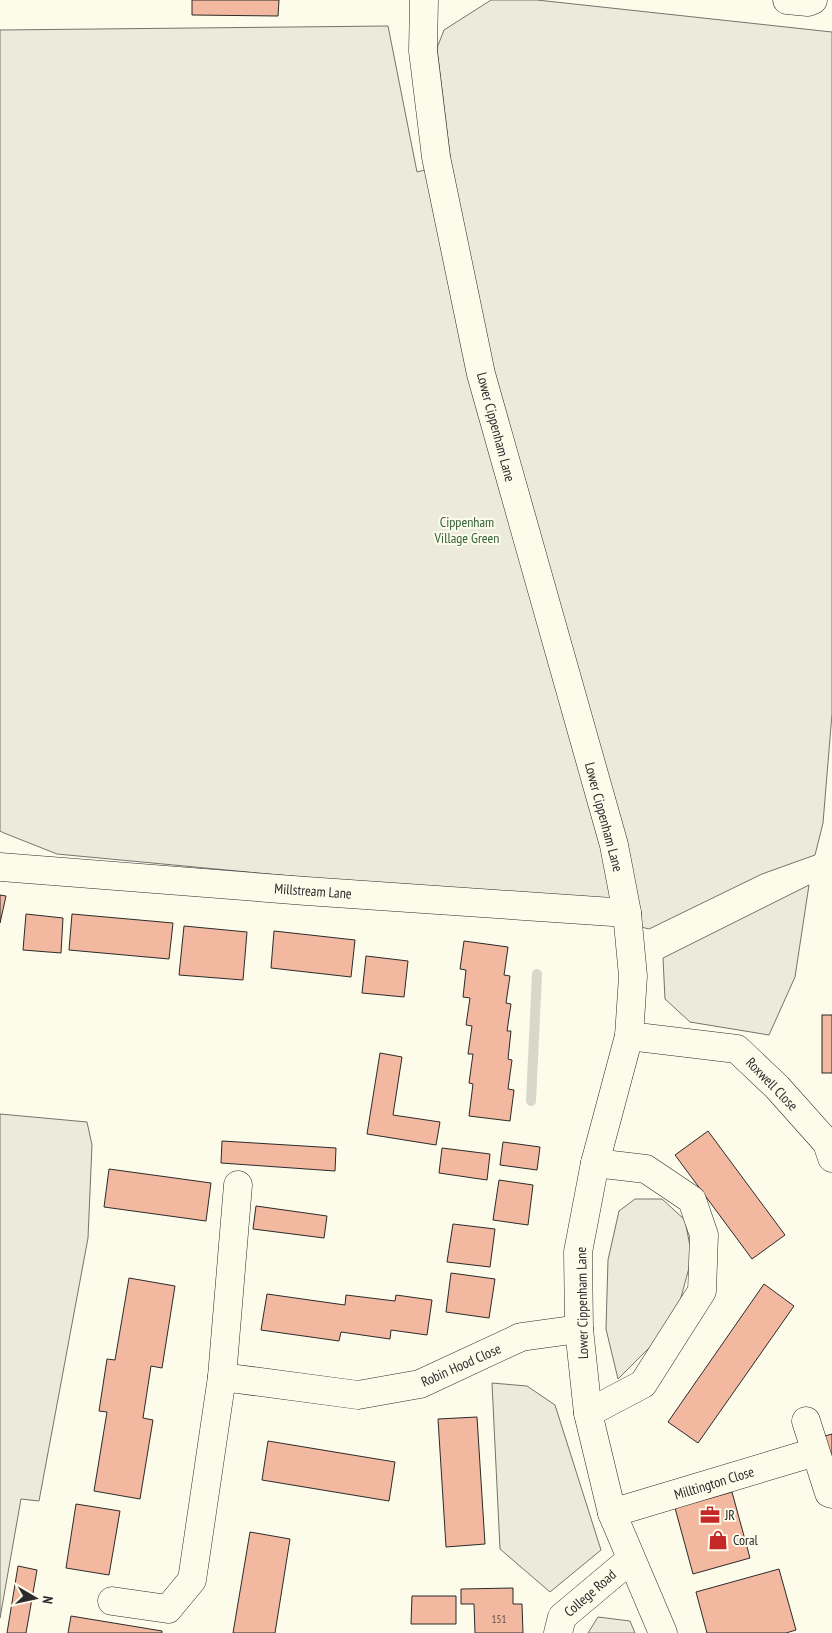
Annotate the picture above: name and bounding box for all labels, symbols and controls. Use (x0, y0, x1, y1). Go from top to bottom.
street label: Lower Cippenham Lane (473, 370, 519, 484)
park label: Cippenham Village Green (434, 513, 499, 547)
street label: Lower Cippenham Lane (581, 760, 627, 874)
street label: Millstream Lane (274, 879, 352, 903)
street label: Roxwell Close (742, 1054, 802, 1115)
street label: Lower Cippenham Lane (572, 1246, 592, 1359)
street label: Robin Hood Close (418, 1339, 504, 1391)
street label: Milltington Close (672, 1462, 756, 1504)
office icon: JR (699, 1504, 721, 1526)
place label: JR (724, 1506, 735, 1524)
shop icon: Coral (707, 1529, 729, 1551)
place label: Coral (733, 1531, 759, 1549)
street label: College Road (560, 1566, 620, 1620)
north arrow (10, 1573, 60, 1623)
text: N (38, 1595, 57, 1605)
house number: 151 (492, 1612, 506, 1626)

